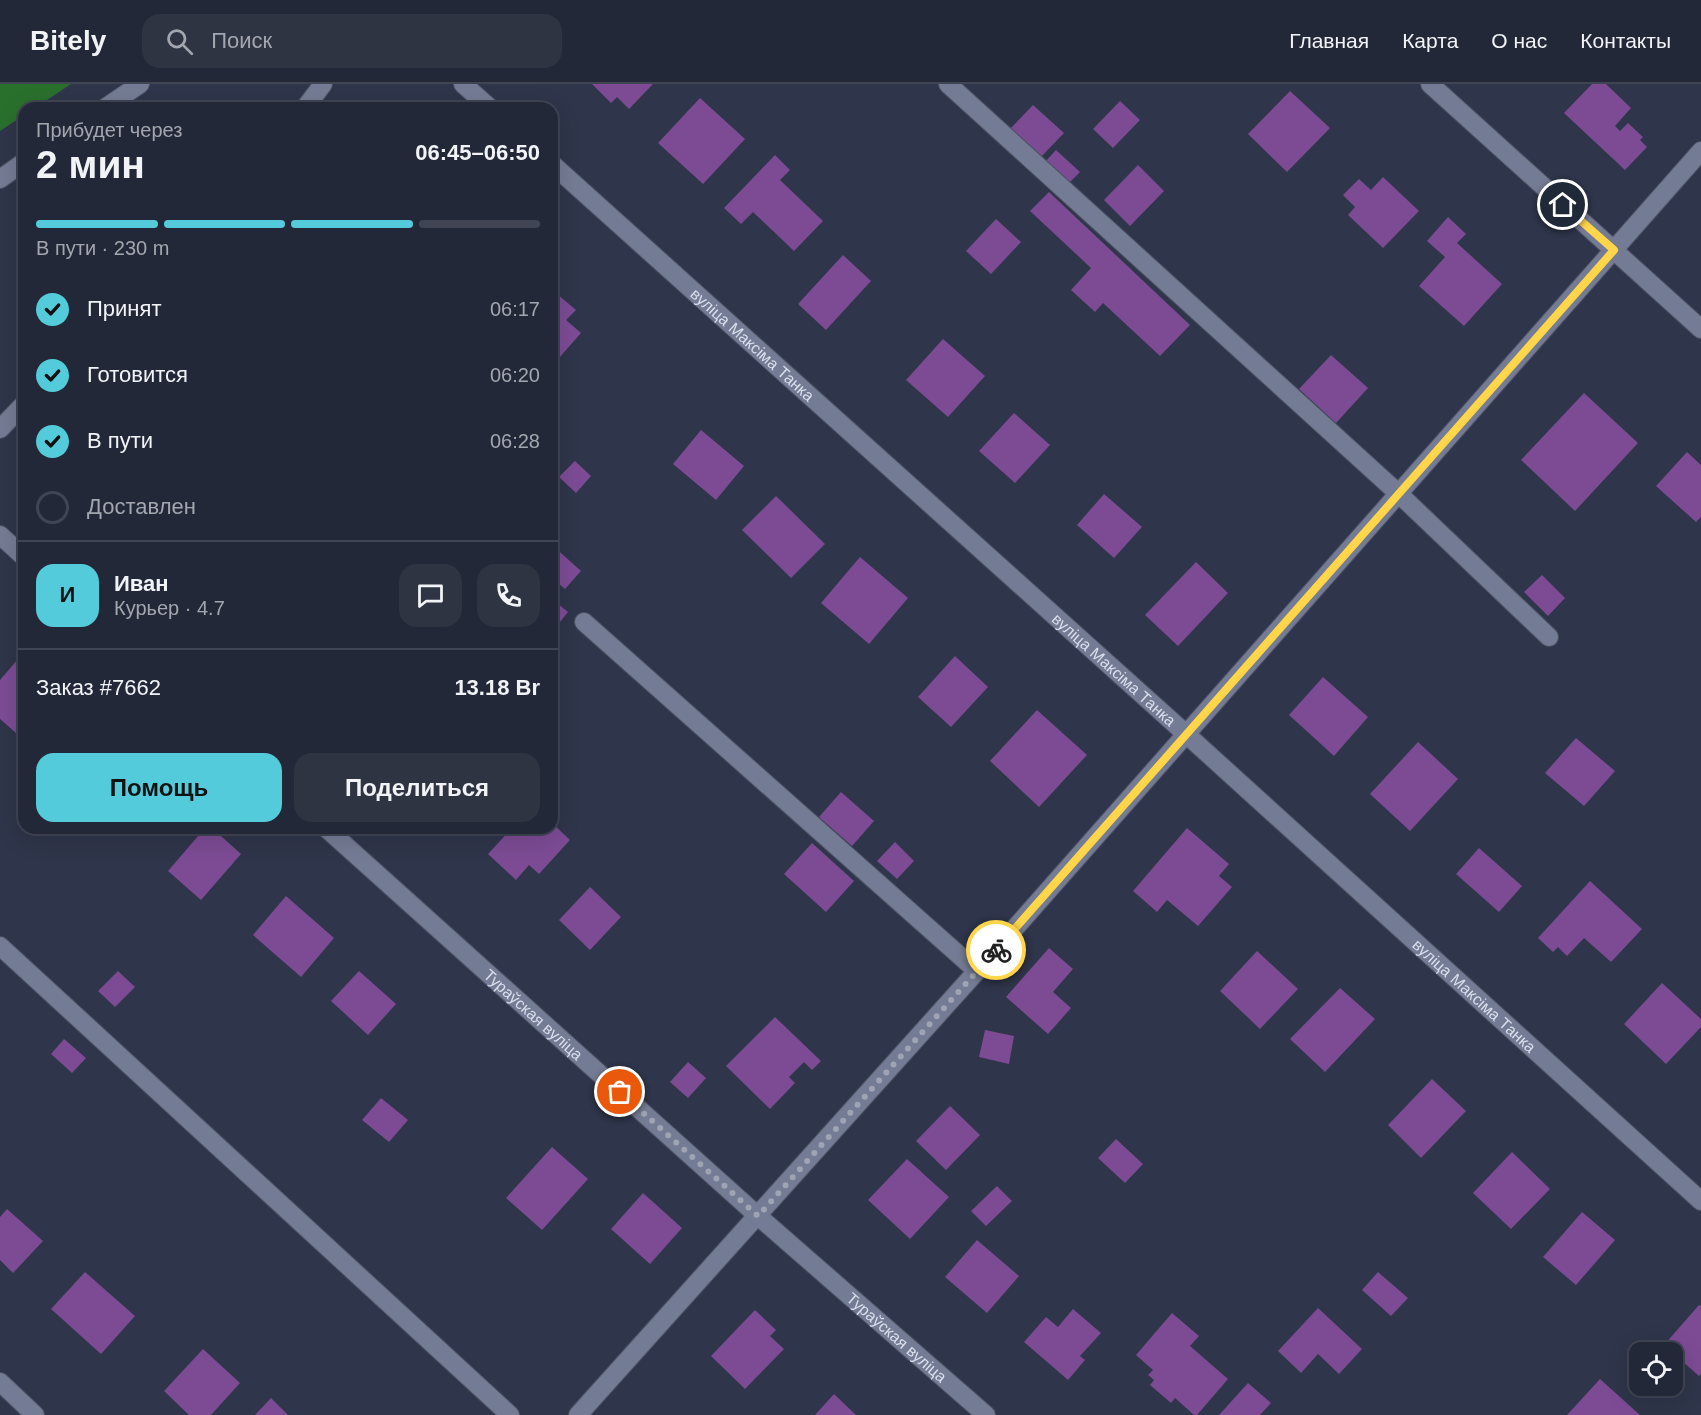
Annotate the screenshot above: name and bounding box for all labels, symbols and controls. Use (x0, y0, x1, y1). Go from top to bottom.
search box (142, 14, 562, 68)
text: Bitely (30, 25, 106, 56)
icon: search (163, 25, 196, 58)
text: Поиск (211, 28, 272, 53)
text: Главная (1289, 29, 1369, 52)
text: Карта (1402, 29, 1458, 52)
text: О нас (1491, 29, 1547, 52)
text: Контакты (1580, 29, 1671, 52)
text: Прибудет через (36, 119, 182, 141)
text: 06:45–06:50 (415, 140, 540, 165)
text: 2 мин (36, 143, 145, 186)
pin (1537, 179, 1588, 230)
icon: home (1546, 188, 1579, 221)
text: В пути · 230 m (36, 237, 169, 259)
street label: вуліца Максіма Танка (688, 285, 818, 404)
icon: check (36, 293, 69, 326)
text: Принят (87, 296, 161, 321)
text: 06:17 (490, 298, 540, 320)
icon: check (36, 359, 69, 392)
text: Готовится (87, 362, 188, 387)
text: 06:20 (490, 364, 540, 386)
icon: check (36, 425, 69, 458)
text: В пути (87, 428, 153, 453)
text: 06:28 (490, 430, 540, 452)
text: Доставлен (87, 494, 196, 519)
button: chat (399, 564, 462, 627)
button: phone (477, 564, 540, 627)
text: Иван (114, 571, 169, 596)
text: И (60, 582, 75, 607)
text: Курьер · 4.7 (114, 597, 225, 619)
street label: вуліца Максіма Танка (1049, 610, 1179, 729)
text: Заказ #7662 (36, 675, 161, 700)
text: 13.18 Br (454, 675, 540, 700)
button: Помощь (36, 753, 282, 822)
button: Поделиться (294, 753, 540, 822)
courier (966, 920, 1026, 980)
icon: bike (980, 934, 1013, 967)
street label: вуліца Максіма Танка (1410, 936, 1539, 1056)
street label: Тураўская вуліца (481, 966, 586, 1063)
pin (594, 1066, 645, 1117)
icon: bag (603, 1075, 636, 1108)
street label: Тураўская вуліца (844, 1289, 950, 1385)
map controls (1629, 1342, 1683, 1396)
button: locate (1629, 1342, 1683, 1396)

